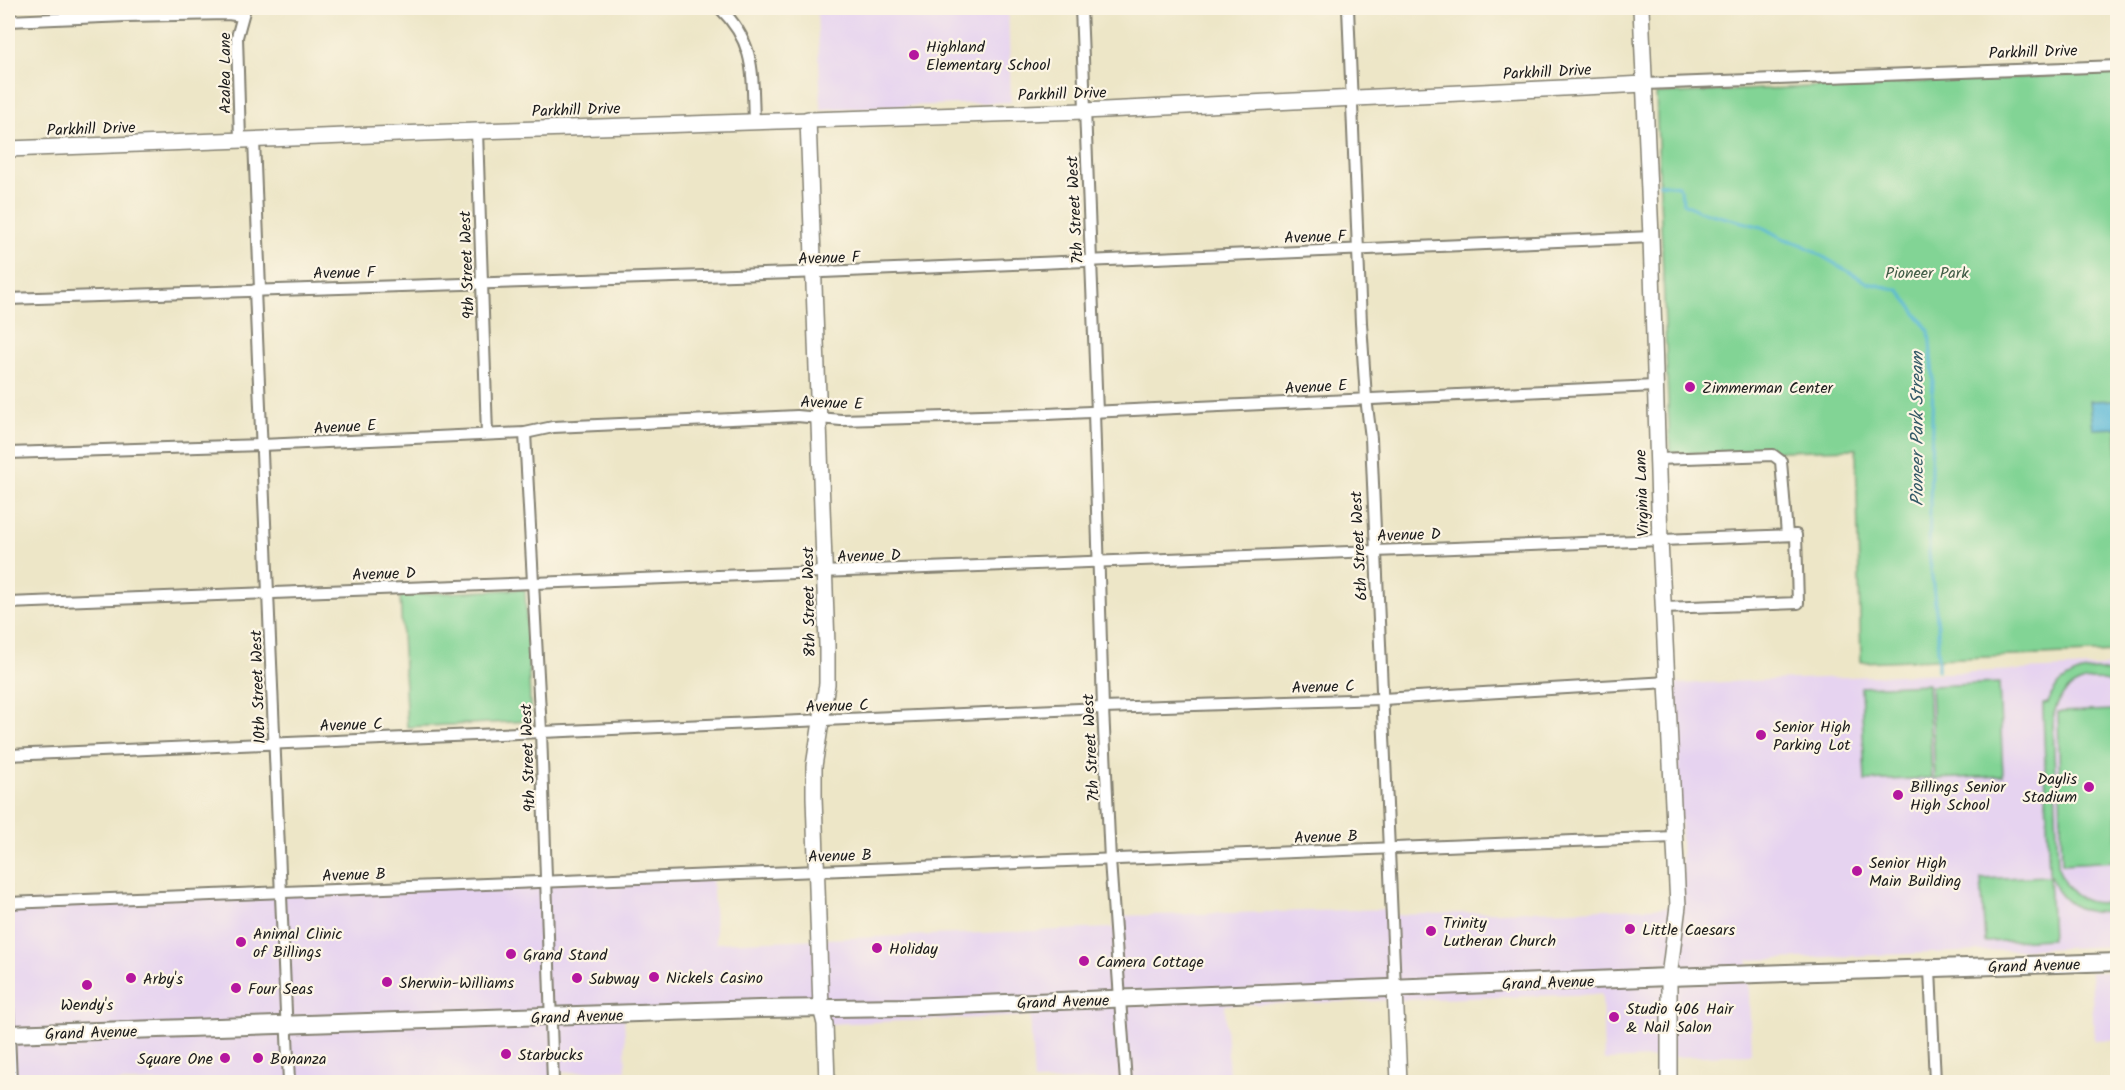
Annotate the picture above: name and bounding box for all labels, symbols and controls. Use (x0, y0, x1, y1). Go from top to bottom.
street label: Azalea Lane (213, 32, 238, 114)
place label: Highland Elementary School (926, 35, 1051, 78)
street label: Parkhill Drive (1988, 38, 2078, 67)
marker: Highland Elementary School (907, 48, 921, 62)
street label: Parkhill Drive (1502, 58, 1592, 87)
street label: Parkhill Drive (1017, 80, 1107, 109)
street label: Parkhill Drive (531, 96, 621, 125)
street label: Parkhill Drive (46, 115, 136, 144)
street label: 7th Street West (1060, 154, 1091, 265)
street label: 9th Street West (453, 209, 482, 320)
street label: Avenue F (1284, 224, 1348, 251)
street label: Avenue F (798, 245, 862, 272)
street label: Avenue F (313, 260, 377, 287)
park label: Pioneer Park (1885, 261, 1969, 286)
water label: Pioneer Park Stream (1904, 350, 1933, 506)
street label: Avenue E (1284, 373, 1349, 402)
place label: Zimmerman Center (1702, 376, 1835, 401)
marker: Zimmerman Center (1683, 380, 1697, 394)
street label: Avenue E (800, 390, 864, 417)
street label: Avenue E (313, 413, 378, 442)
street label: Virginia Lane (1628, 449, 1657, 537)
street label: 6th Street West (1344, 490, 1375, 601)
street label: Avenue D (1377, 522, 1441, 549)
street label: Avenue D (837, 543, 901, 570)
street label: 8th Street West (796, 546, 823, 657)
street label: Avenue D (352, 561, 416, 588)
street label: 10th Street West (244, 629, 273, 744)
street label: Avenue C (1291, 674, 1355, 701)
street label: 7th Street West (1076, 692, 1107, 803)
street label: Avenue C (805, 693, 869, 720)
street label: 9th Street West (514, 702, 543, 813)
street label: Avenue C (319, 712, 383, 739)
place label: Senior High Parking Lot (1773, 715, 1851, 758)
marker: Senior High Parking Lot (1754, 728, 1768, 742)
place label: Daylis Stadium (2023, 767, 2077, 810)
place label: Billings Senior High School (1910, 775, 2007, 818)
marker: Daylis Stadium (2082, 780, 2096, 794)
marker: Billings Senior High School (1891, 788, 1905, 802)
street label: Avenue B (1294, 824, 1358, 851)
street label: Avenue B (808, 843, 872, 870)
place label: Senior High Main Building (1869, 851, 1961, 894)
street label: Avenue B (322, 862, 386, 889)
marker: Senior High Main Building (1850, 864, 1864, 878)
place label: Trinity Lutheran Church (1443, 911, 1556, 954)
place label: Little Caesars (1642, 918, 1735, 943)
place label: Animal Clinic of Billings (253, 922, 342, 965)
marker: Little Caesars (1623, 922, 1637, 936)
marker: Trinity Lutheran Church (1424, 924, 1438, 938)
marker: Animal Clinic of Billings (234, 935, 248, 949)
place label: Holiday (889, 937, 938, 962)
marker: Holiday (870, 941, 884, 955)
place label: Grand Stand (523, 943, 608, 968)
marker: Grand Stand (504, 947, 518, 961)
place label: Camera Cottage (1096, 950, 1204, 975)
street label: Grand Avenue (1987, 952, 2081, 981)
marker: Camera Cottage (1077, 954, 1091, 968)
place label: Nickels Casino (666, 966, 763, 991)
place label: Arby's (143, 967, 183, 992)
place label: Subway (589, 967, 640, 992)
street label: Grand Avenue (1501, 969, 1595, 998)
marker: Nickels Casino (647, 970, 661, 984)
marker: Arby's (124, 971, 138, 985)
place label: Sherwin-Williams (399, 971, 514, 996)
marker: Subway (570, 971, 584, 985)
marker: Sherwin-Williams (380, 975, 394, 989)
place label: Four Seas (248, 977, 313, 1002)
marker: Wendy's (80, 978, 94, 992)
marker: Four Seas (229, 981, 243, 995)
street label: Grand Avenue (1016, 988, 1110, 1017)
place label: Wendy's (61, 993, 114, 1018)
place label: Studio 406 Hair & Nail Salon (1626, 997, 1735, 1040)
street label: Grand Avenue (530, 1003, 624, 1032)
marker: Studio 406 Hair & Nail Salon (1607, 1010, 1621, 1024)
street label: Grand Avenue (44, 1019, 138, 1048)
place label: Starbucks (518, 1043, 583, 1068)
place label: Square One (137, 1047, 213, 1072)
place label: Bonanza (270, 1047, 327, 1072)
marker: Starbucks (499, 1047, 513, 1061)
marker: Square One (218, 1051, 232, 1065)
marker: Bonanza (251, 1051, 265, 1065)

